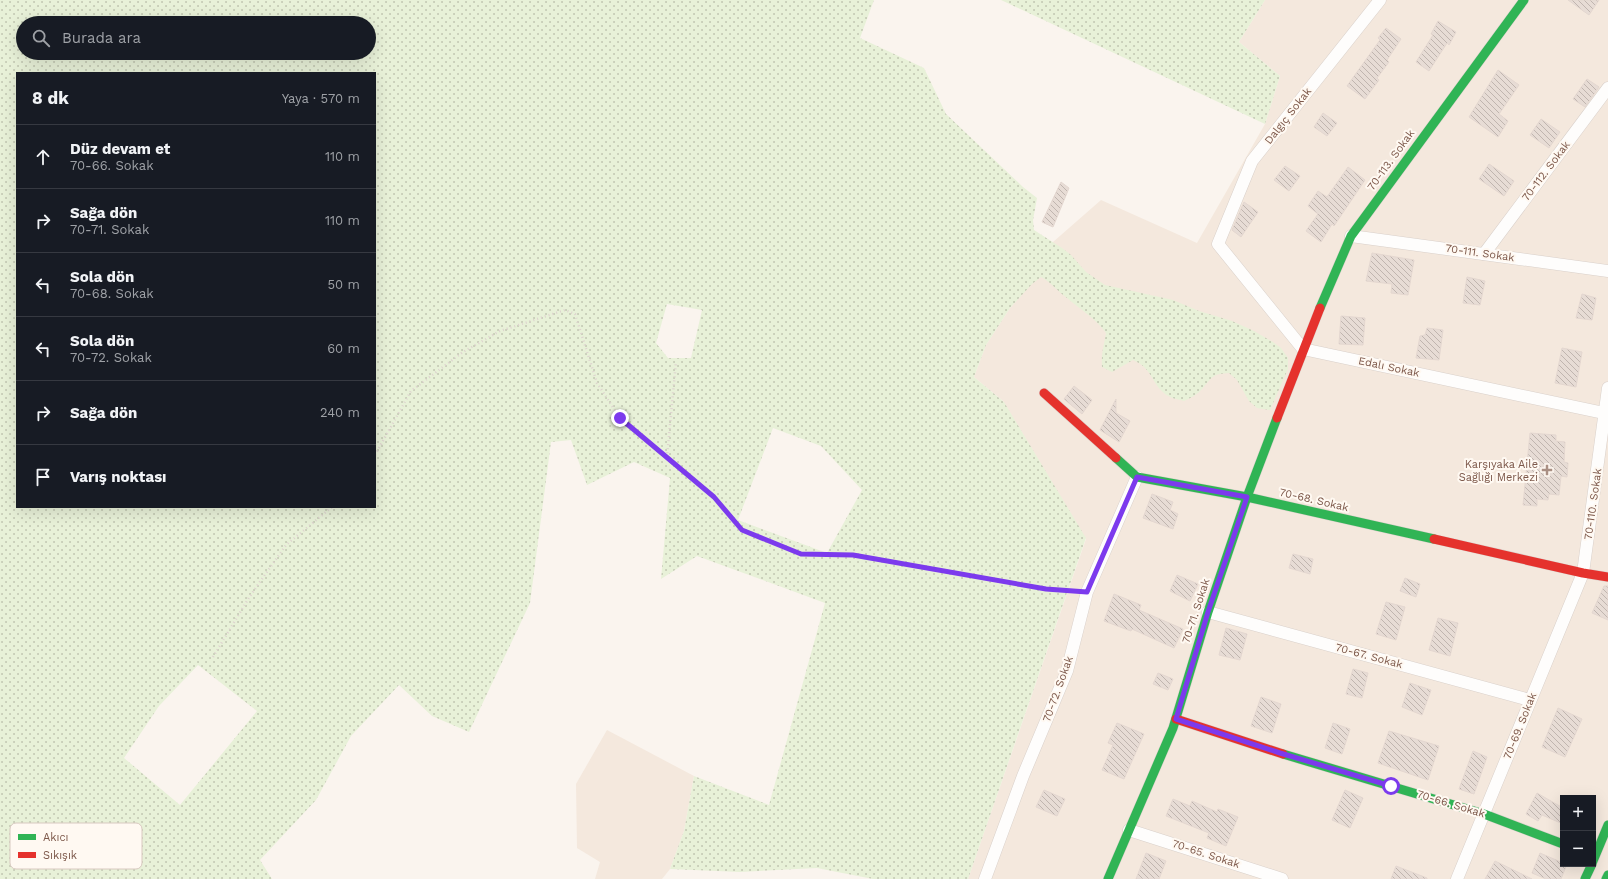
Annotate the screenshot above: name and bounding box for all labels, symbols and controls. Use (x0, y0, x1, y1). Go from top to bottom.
search box (16, 16, 376, 60)
icon: search (30, 27, 52, 49)
text: Burada ara (62, 29, 141, 47)
street label: Dalgıç Sokak (1262, 85, 1314, 147)
text: 8 dk (32, 88, 69, 108)
text: Yaya · 570 m (282, 91, 360, 106)
street label: 70-113. Sokak (1365, 127, 1417, 193)
street label: 70-112. Sokak (1519, 138, 1573, 204)
text: Düz devam et (70, 140, 170, 158)
icon: ahead (32, 146, 54, 168)
text: 110 m (325, 149, 360, 164)
text: 70-66. Sokak (70, 158, 154, 173)
text: Sağa dön (70, 204, 137, 222)
icon: right (32, 210, 54, 232)
text: 110 m (325, 213, 360, 228)
text: 70-71. Sokak (70, 222, 149, 237)
street label: 70-111. Sokak (1445, 242, 1515, 264)
text: Sola dön (70, 268, 134, 286)
icon: left (32, 274, 54, 296)
text: 50 m (328, 277, 360, 292)
text: 70-68. Sokak (70, 286, 154, 301)
text: Sola dön (70, 332, 134, 350)
icon: left (32, 338, 54, 360)
text: 60 m (327, 341, 360, 356)
text: 70-72. Sokak (70, 350, 152, 365)
street label: Edalı Sokak (1357, 354, 1421, 380)
icon: right (32, 402, 54, 424)
text: Sağa dön (70, 404, 137, 422)
text: 240 m (320, 405, 360, 420)
route end (611, 409, 629, 427)
place label: Karşıyaka Aile Sağlığı Merkezi (1459, 458, 1538, 484)
marker: Karşıyaka Aile Sağlığı Merkezi (1541, 464, 1553, 476)
icon: arrive (32, 466, 54, 488)
street label: 70-110. Sokak (1582, 467, 1604, 541)
text: Varış noktası (70, 468, 167, 486)
street label: 70-68. Sokak (1278, 486, 1350, 514)
street label: 70-71. Sokak (1179, 577, 1213, 645)
street label: 70-67. Sokak (1334, 641, 1404, 671)
street label: 70-72. Sokak (1040, 654, 1076, 724)
street label: 70-69. Sokak (1501, 691, 1539, 761)
route start (1382, 777, 1400, 795)
street label: 70-66. Sokak (1415, 787, 1487, 821)
map controls (1560, 795, 1596, 867)
button: + (1560, 795, 1596, 831)
legend (10, 823, 142, 869)
text: Akıcı (43, 831, 69, 844)
button: − (1560, 831, 1596, 867)
street label: 70-65. Sokak (1171, 837, 1241, 871)
text: Sıkışık (43, 849, 77, 862)

